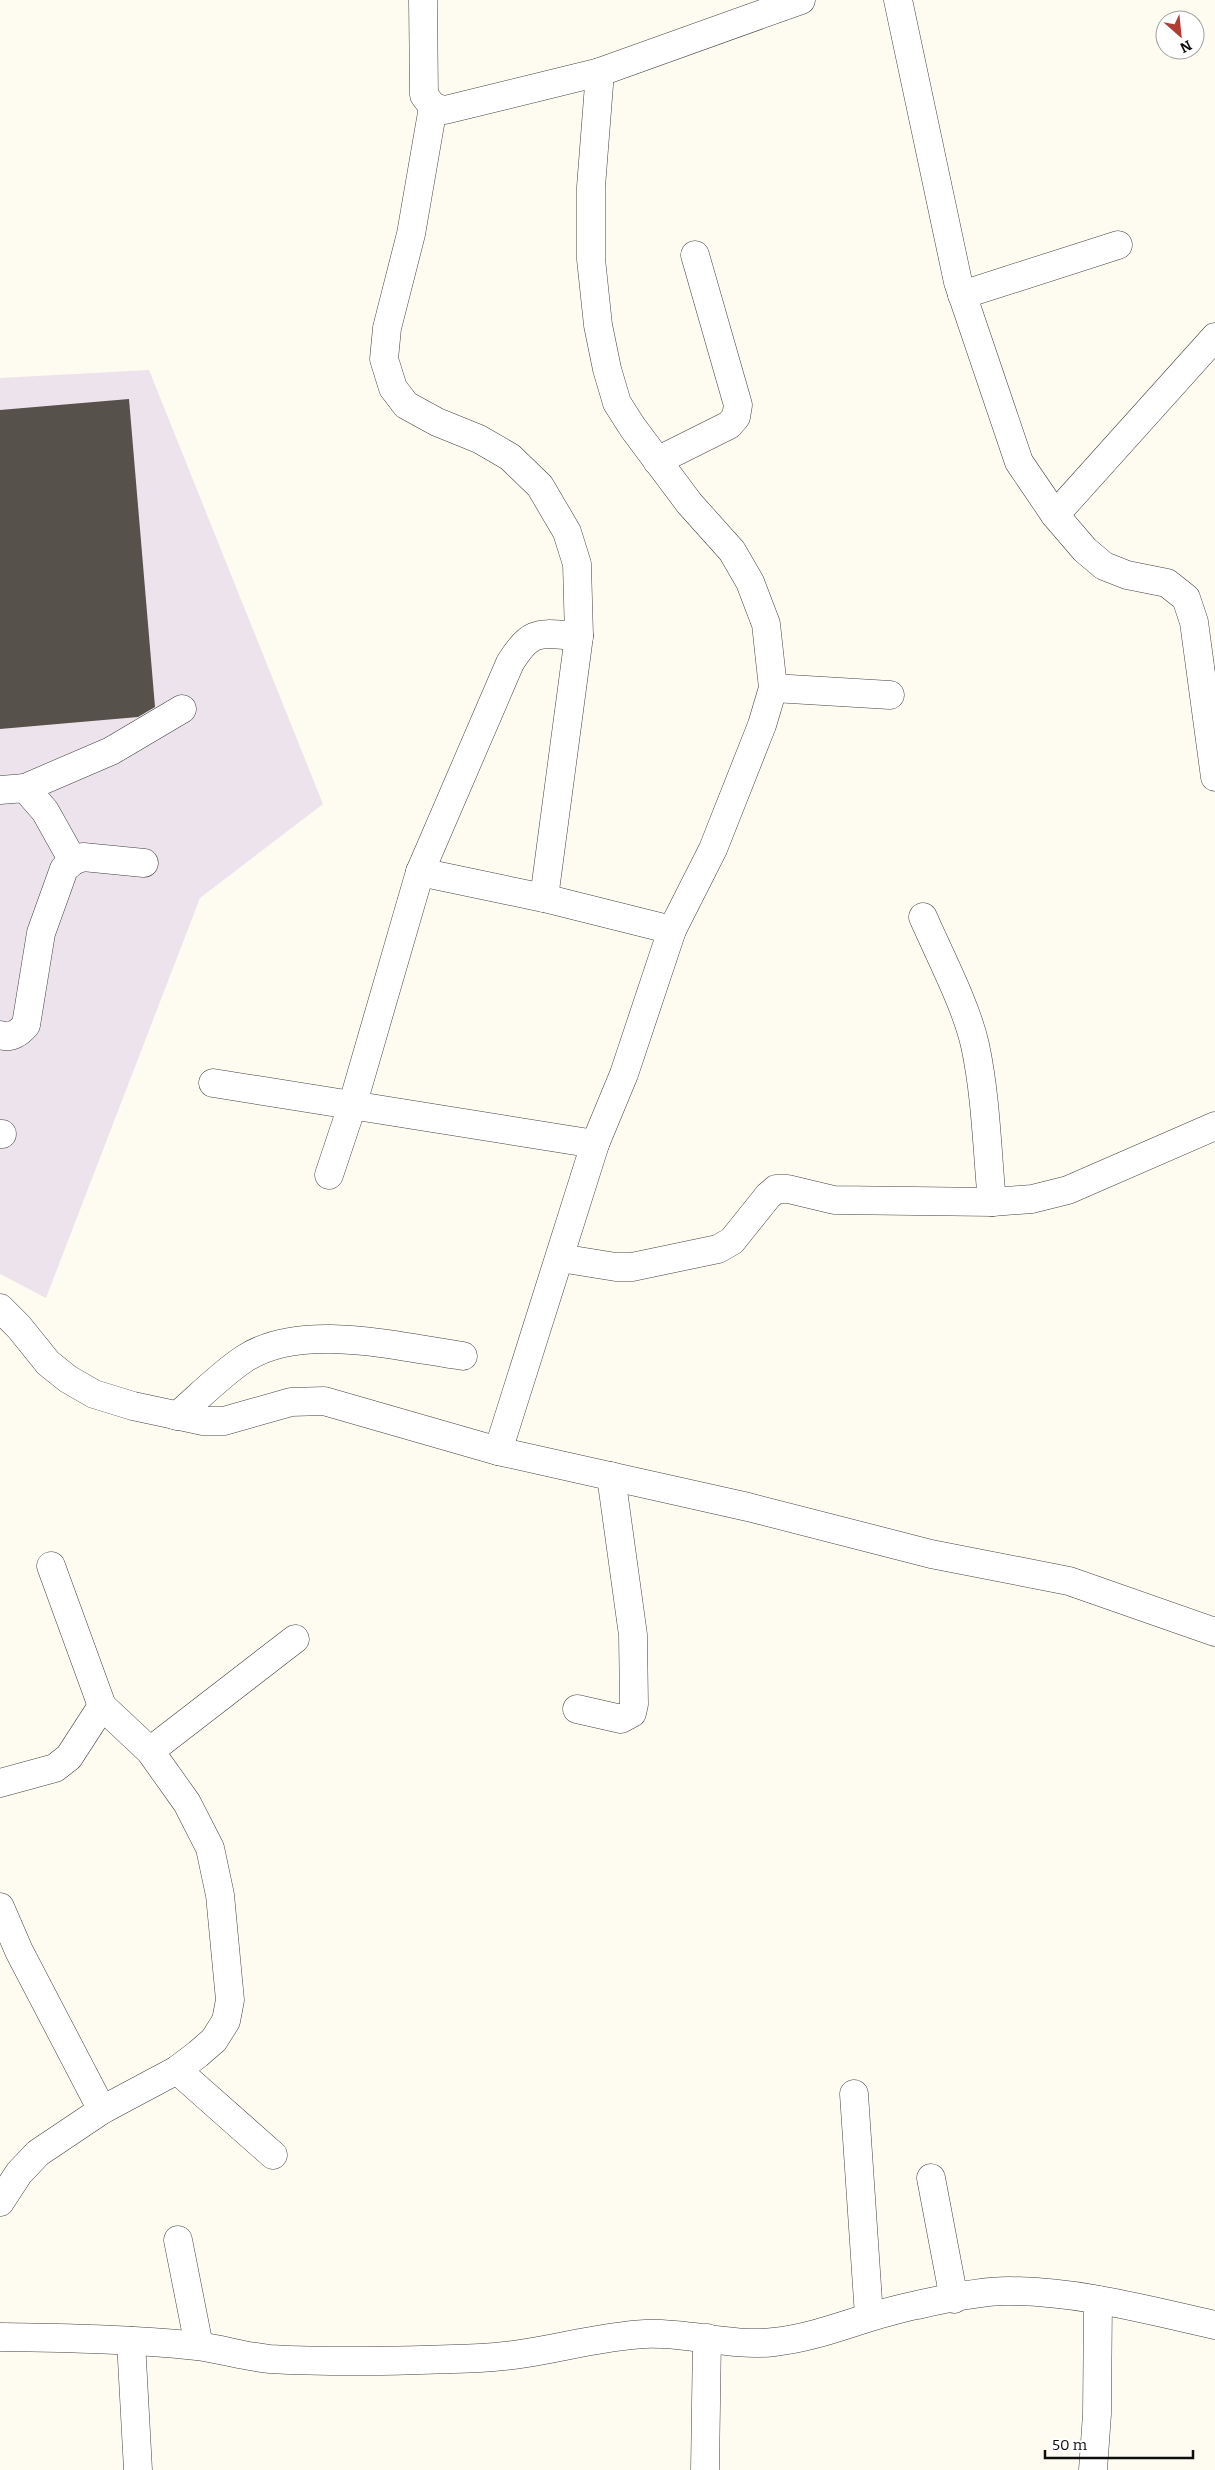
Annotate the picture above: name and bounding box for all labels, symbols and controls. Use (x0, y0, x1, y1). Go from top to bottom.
north arrow (1155, 10, 1205, 60)
text: N (1177, 36, 1194, 56)
scale bar (1045, 2428, 1192, 2460)
text: 50 m (1052, 2436, 1088, 2454)

